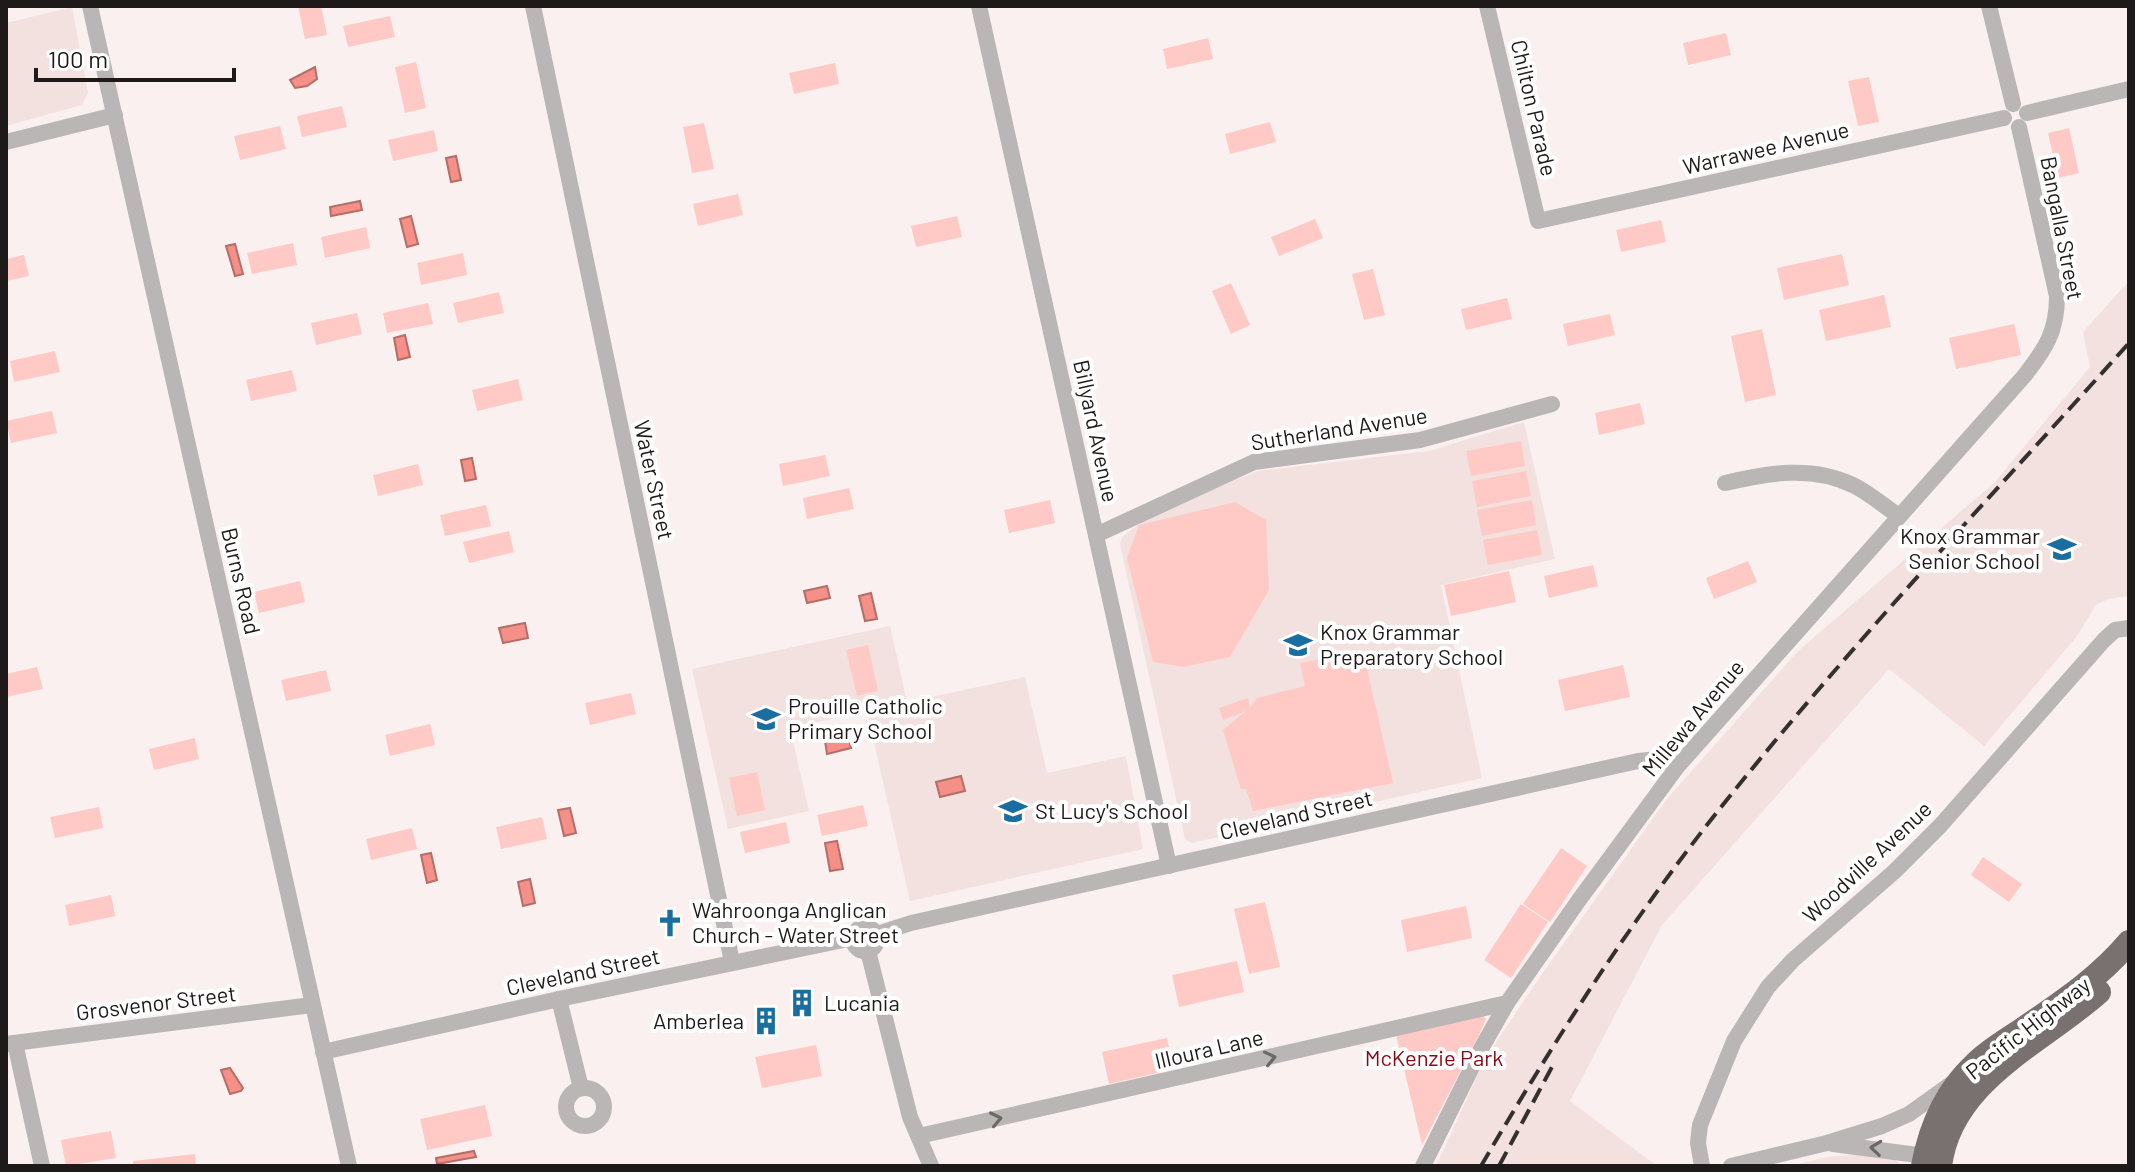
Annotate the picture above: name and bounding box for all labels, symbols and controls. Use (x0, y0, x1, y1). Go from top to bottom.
scale bar (36, 32, 234, 82)
street label: Chilton Parade (1507, 37, 1563, 178)
text: 100 m (48, 44, 108, 73)
street label: Warrawee Avenue (1680, 115, 1851, 179)
street label: Bangalla Street (2036, 154, 2090, 302)
street label: Billyard Avenue (1069, 357, 1125, 504)
street label: Sutherland Avenue (1249, 401, 1429, 455)
street label: Water Street (630, 418, 680, 542)
place label: Knox Grammar Senior School (1900, 522, 2040, 573)
street label: Burns Road (217, 525, 267, 637)
school or university icon: Knox Grammar Senior School (2047, 534, 2077, 564)
place label: Knox Grammar Preparatory School (1320, 618, 1503, 669)
school or university icon: Knox Grammar Preparatory School (1283, 630, 1313, 660)
street label: Millewa Avenue (1636, 654, 1749, 781)
place label: Prouille Catholic Primary School (788, 692, 943, 743)
school or university icon: Prouille Catholic Primary School (751, 704, 781, 734)
street label: Cleveland Street (1217, 784, 1375, 844)
street label: Woodville Avenue (1797, 795, 1936, 928)
school or university icon: St Lucy's School (998, 796, 1028, 826)
place label: St Lucy's School (1035, 797, 1188, 823)
place label: Wahroonga Anglican Church - Water Street (692, 896, 899, 947)
church icon: Wahroonga Anglican Church - Water Street (655, 908, 685, 938)
street label: Cleveland Street (504, 942, 662, 1000)
street label: Pacific Highway (1960, 971, 2095, 1084)
street label: Grosvenor Street (74, 979, 237, 1025)
building icon: Lucania (787, 988, 817, 1018)
place label: Lucania (824, 989, 900, 1015)
building icon: Amberlea (751, 1006, 781, 1036)
place label: Amberlea (653, 1007, 744, 1033)
street label: Illoura Lane (1152, 1023, 1265, 1073)
park label: McKenzie Park (1365, 1044, 1503, 1070)
one-way arrow (1263, 1050, 1277, 1067)
one-way arrow (988, 1111, 1002, 1128)
one-way arrow (1869, 1139, 1882, 1156)

